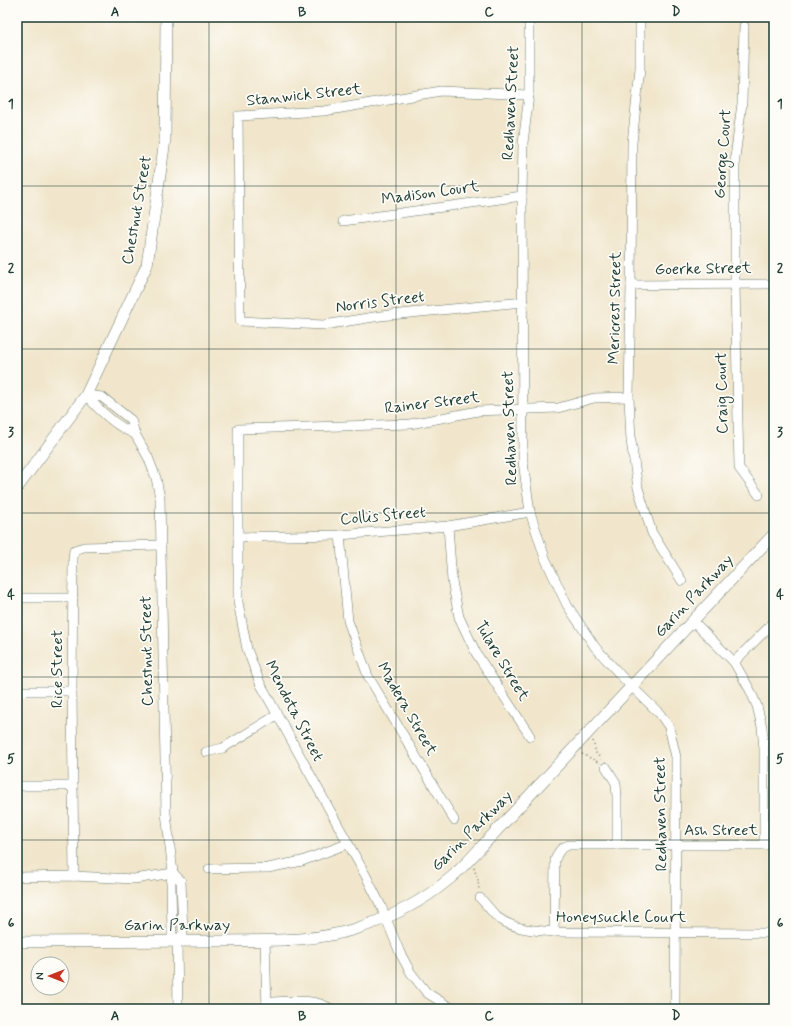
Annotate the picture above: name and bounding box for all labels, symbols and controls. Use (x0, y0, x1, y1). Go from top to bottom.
text: A (111, 4, 119, 21)
text: B (298, 4, 307, 21)
text: C (484, 4, 494, 21)
text: D (672, 4, 681, 21)
street label: Redhaven Street (498, 45, 525, 161)
street label: Stanwick Street (245, 78, 363, 111)
text: 1 (8, 96, 14, 113)
text: 1 (777, 96, 783, 113)
street label: George Court (709, 108, 738, 200)
street label: Chestnut Street (117, 153, 157, 266)
street label: Madison Court (380, 176, 481, 210)
street label: Mericrest Street (604, 251, 626, 365)
street label: Goerke Street (654, 258, 752, 280)
text: 2 (8, 260, 15, 277)
text: 2 (777, 260, 784, 277)
street label: Norris Street (334, 286, 426, 318)
street label: Craig Court (711, 351, 734, 434)
street label: Redhaven Street (497, 370, 522, 486)
street label: Rainer Street (383, 387, 481, 419)
text: 3 (8, 424, 14, 441)
text: 3 (777, 424, 783, 441)
street label: Collis Street (339, 502, 427, 530)
street label: Garin Parkway (650, 550, 738, 642)
text: 4 (7, 587, 15, 604)
text: 4 (776, 587, 784, 604)
street label: Chestnut Street (136, 595, 158, 707)
street label: Tulare Street (470, 617, 534, 705)
street label: Rice Street (47, 629, 68, 708)
street label: Mendota Street (260, 657, 328, 765)
street label: Madera Street (372, 659, 442, 760)
text: 5 (7, 751, 15, 768)
text: 5 (776, 751, 784, 768)
street label: Redhaven Street (649, 756, 673, 872)
street label: Garin Parkway (427, 786, 517, 876)
street label: Ash Street (684, 820, 759, 841)
street label: Honeysuckle Court (556, 907, 687, 928)
text: 6 (8, 915, 15, 932)
street label: Garin Parkway (124, 915, 230, 936)
text: 6 (777, 915, 784, 932)
north arrow (30, 956, 70, 996)
text: N (34, 972, 48, 980)
text: A (111, 1008, 119, 1025)
text: B (298, 1008, 307, 1025)
text: C (484, 1008, 494, 1025)
text: D (672, 1008, 681, 1025)

